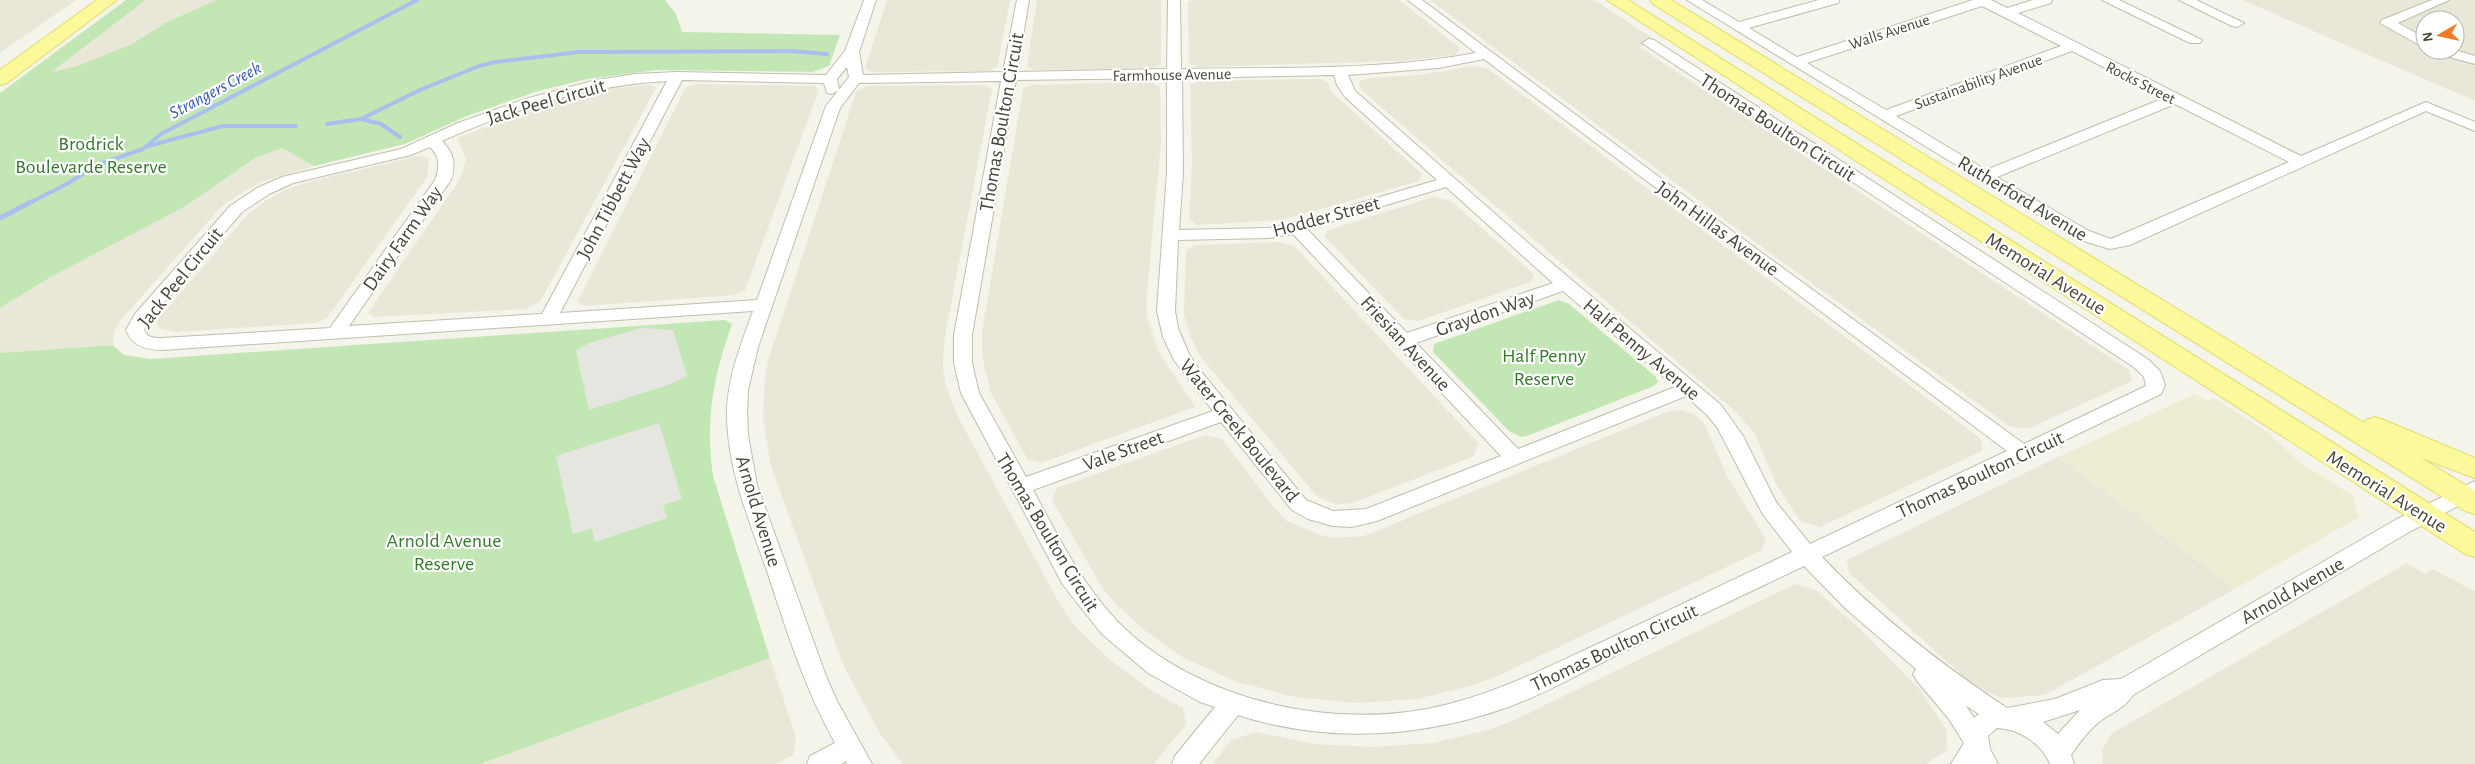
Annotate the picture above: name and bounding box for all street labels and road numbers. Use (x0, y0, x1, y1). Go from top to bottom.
street label: Walls Avenue (1847, 11, 1932, 53)
street label: Thomas Boulton Circuit (976, 31, 1028, 213)
street label: Sustainability Avenue (1912, 51, 2045, 113)
street label: Rocks Street (2103, 59, 2178, 107)
street label: Farmhouse Avenue (1113, 66, 1231, 84)
street label: Thomas Boulton Circuit (1696, 70, 1859, 186)
street label: Jack Peel Circuit (485, 75, 608, 128)
street label: John Tibbett Way (574, 134, 654, 262)
street label: Rutherford Avenue (1954, 152, 2091, 245)
street label: John Hillas Avenue (1652, 178, 1782, 280)
street label: Dairy Farm Way (359, 182, 446, 295)
street label: Hodder Street (1271, 193, 1383, 241)
street label: Jack Peel Circuit (135, 223, 227, 331)
street label: Memorial Avenue (1982, 229, 2109, 319)
street label: Graydon Way (1433, 288, 1538, 340)
street label: Friesian Avenue (1356, 292, 1454, 395)
street label: Half Penny Avenue (1579, 295, 1704, 404)
street label: Water Creek Boulevard (1176, 356, 1303, 506)
street label: Vale Street (1080, 427, 1167, 475)
street label: Thomas Boulton Circuit (1894, 427, 2067, 522)
street label: Memorial Avenue (2323, 447, 2450, 537)
street label: Thomas Boulton Circuit (992, 450, 1103, 616)
street label: Arnold Avenue (732, 453, 784, 569)
street label: Arnold Avenue (2238, 553, 2347, 628)
street label: Thomas Boulton Circuit (1528, 600, 1701, 695)

